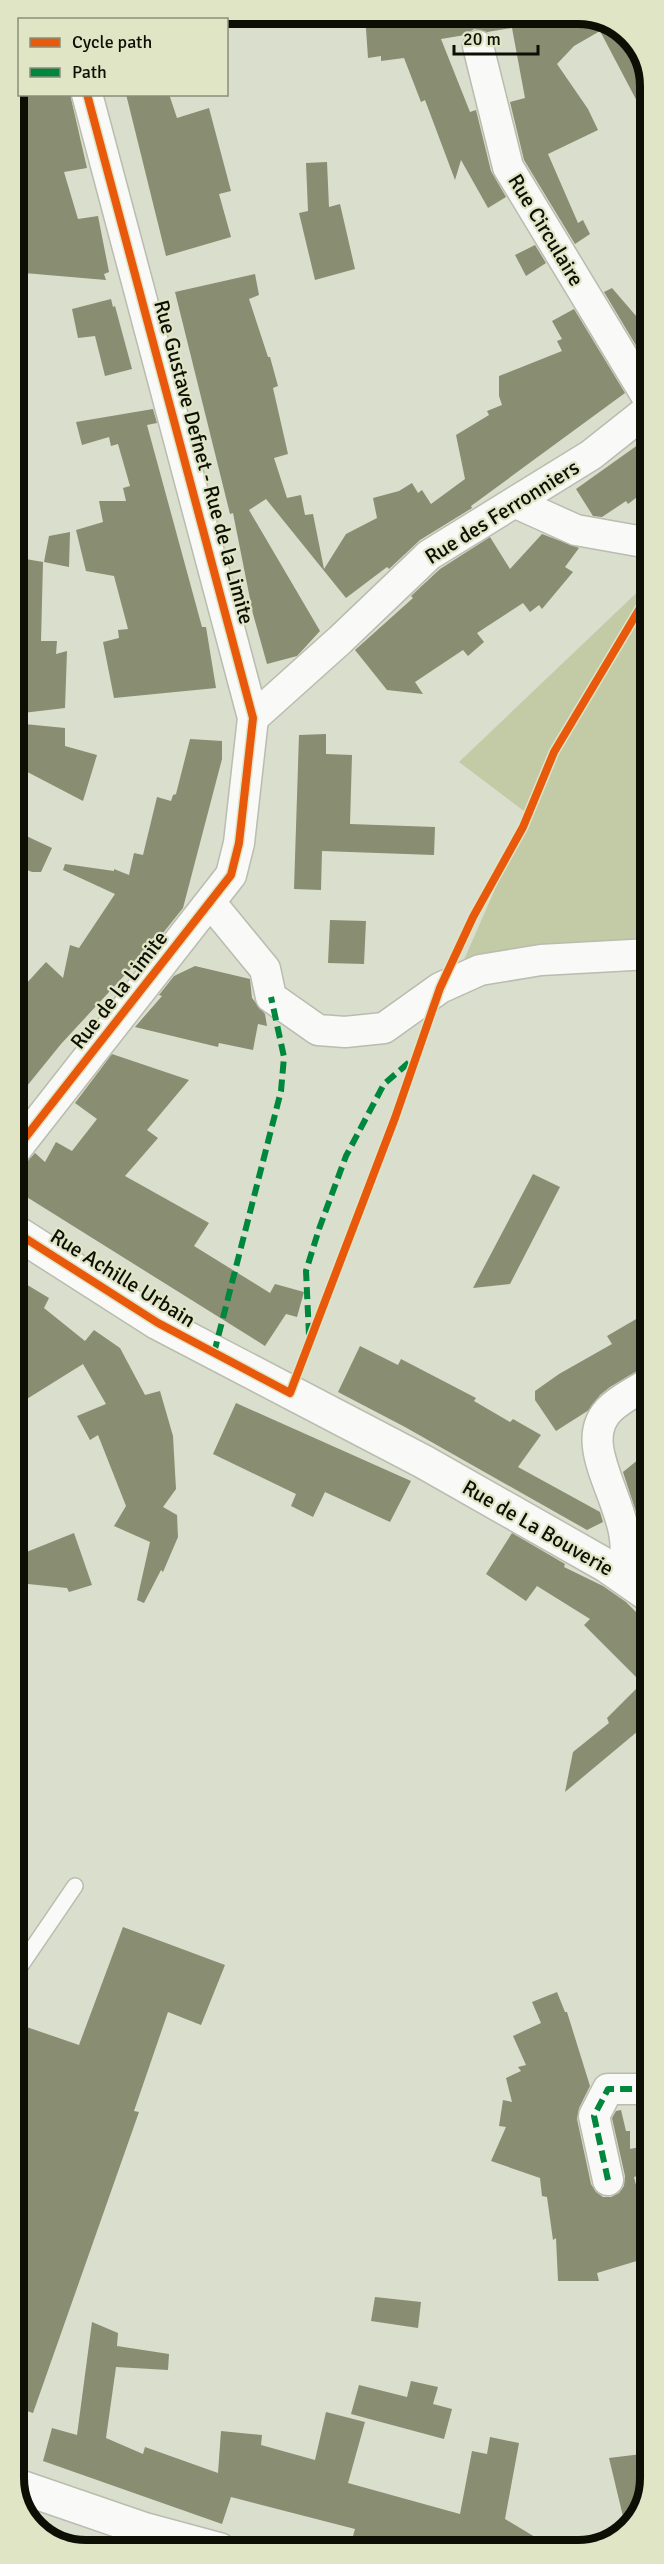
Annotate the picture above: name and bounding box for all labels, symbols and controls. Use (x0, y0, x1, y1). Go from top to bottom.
legend (18, 18, 228, 96)
scale bar (454, 18, 538, 56)
text: 20 m (463, 28, 501, 50)
text: Cycle path (72, 31, 152, 53)
text: Path (72, 61, 107, 83)
street label: Rue Circulaire (502, 169, 590, 291)
street label: Rue Gustave Defnet - Rue de la Limite (148, 297, 260, 627)
street label: Rue des Ferronniers (420, 454, 584, 570)
street label: Rue de la Limite (65, 926, 173, 1054)
street label: Rue Achille Urbain (46, 1223, 200, 1333)
street label: Rue de La Bouverie (458, 1474, 618, 1582)

